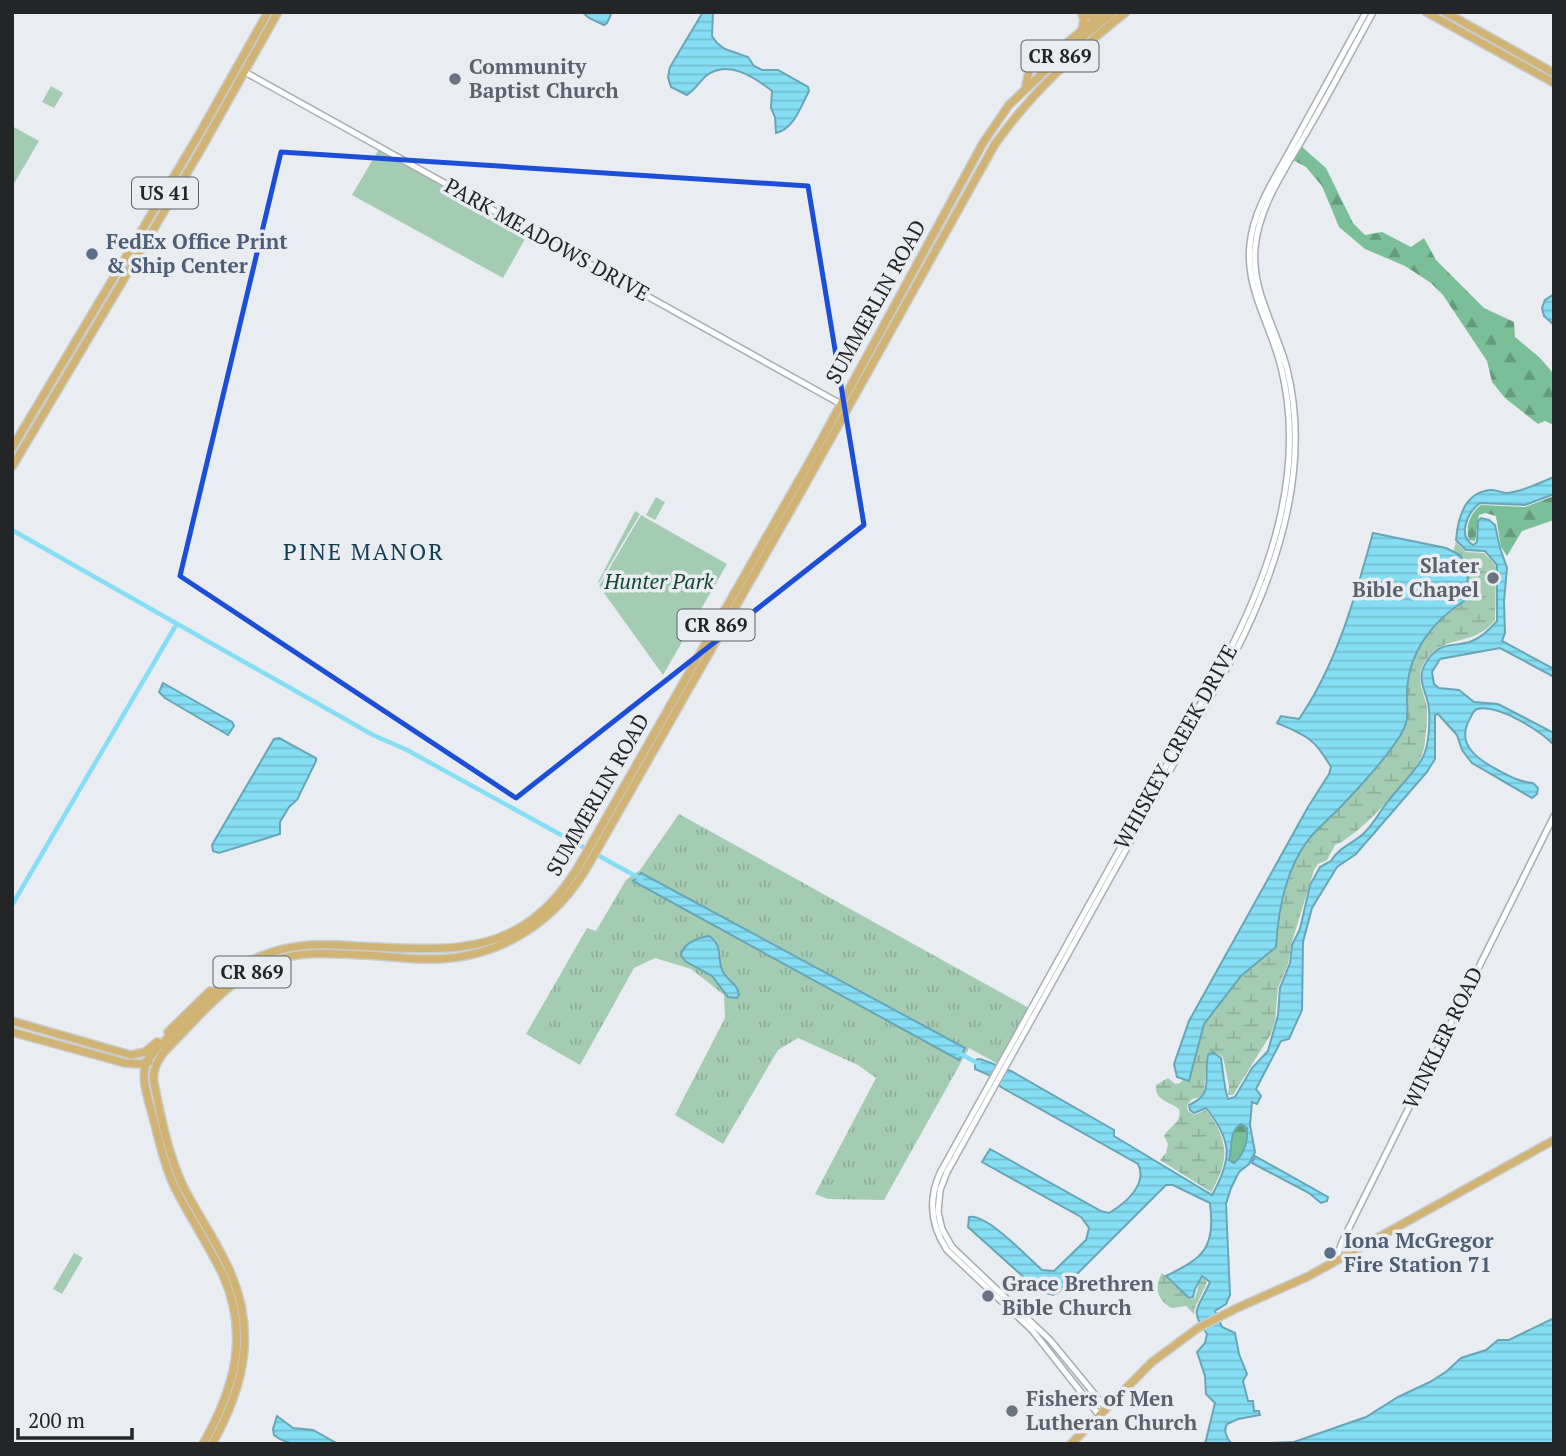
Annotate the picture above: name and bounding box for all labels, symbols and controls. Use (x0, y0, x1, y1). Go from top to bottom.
road number: CR 869 (1021, 40, 1098, 72)
place label: Community Baptist Church (469, 52, 619, 104)
marker: Community Baptist Church (447, 71, 463, 87)
street label: PARK MEADOWS DRIVE (440, 171, 655, 307)
road number: US 41 (132, 178, 198, 209)
street label: SUMMERLIN ROAD (818, 215, 932, 388)
place label: FedEx Office Print & Ship Center (106, 227, 288, 279)
marker: FedEx Office Print & Ship Center (84, 246, 100, 262)
district label: PINE MANOR (283, 536, 445, 567)
place label: Slater Bible Chapel (1352, 551, 1479, 603)
park label: Hunter Park (603, 567, 715, 595)
marker: Slater Bible Chapel (1485, 570, 1501, 586)
road number: CR 869 (678, 610, 754, 640)
street label: WHISKEY CREEK DRIVE (1107, 639, 1243, 854)
street label: SUMMERLIN ROAD (539, 708, 655, 881)
road number: CR 869 (214, 956, 290, 988)
street label: WINKLER ROAD (1396, 962, 1489, 1113)
place label: Iona McGregor Fire Station 71 (1344, 1226, 1493, 1278)
marker: Iona McGregor Fire Station 71 (1322, 1245, 1338, 1261)
place label: Grace Brethren Bible Church (1002, 1269, 1155, 1321)
marker: Grace Brethren Bible Church (980, 1288, 996, 1304)
place label: Fishers of Men Lutheran Church (1026, 1384, 1198, 1436)
scale bar (18, 1396, 131, 1440)
marker: Fishers of Men Lutheran Church (1004, 1403, 1020, 1419)
text: 200 m (28, 1406, 85, 1434)

